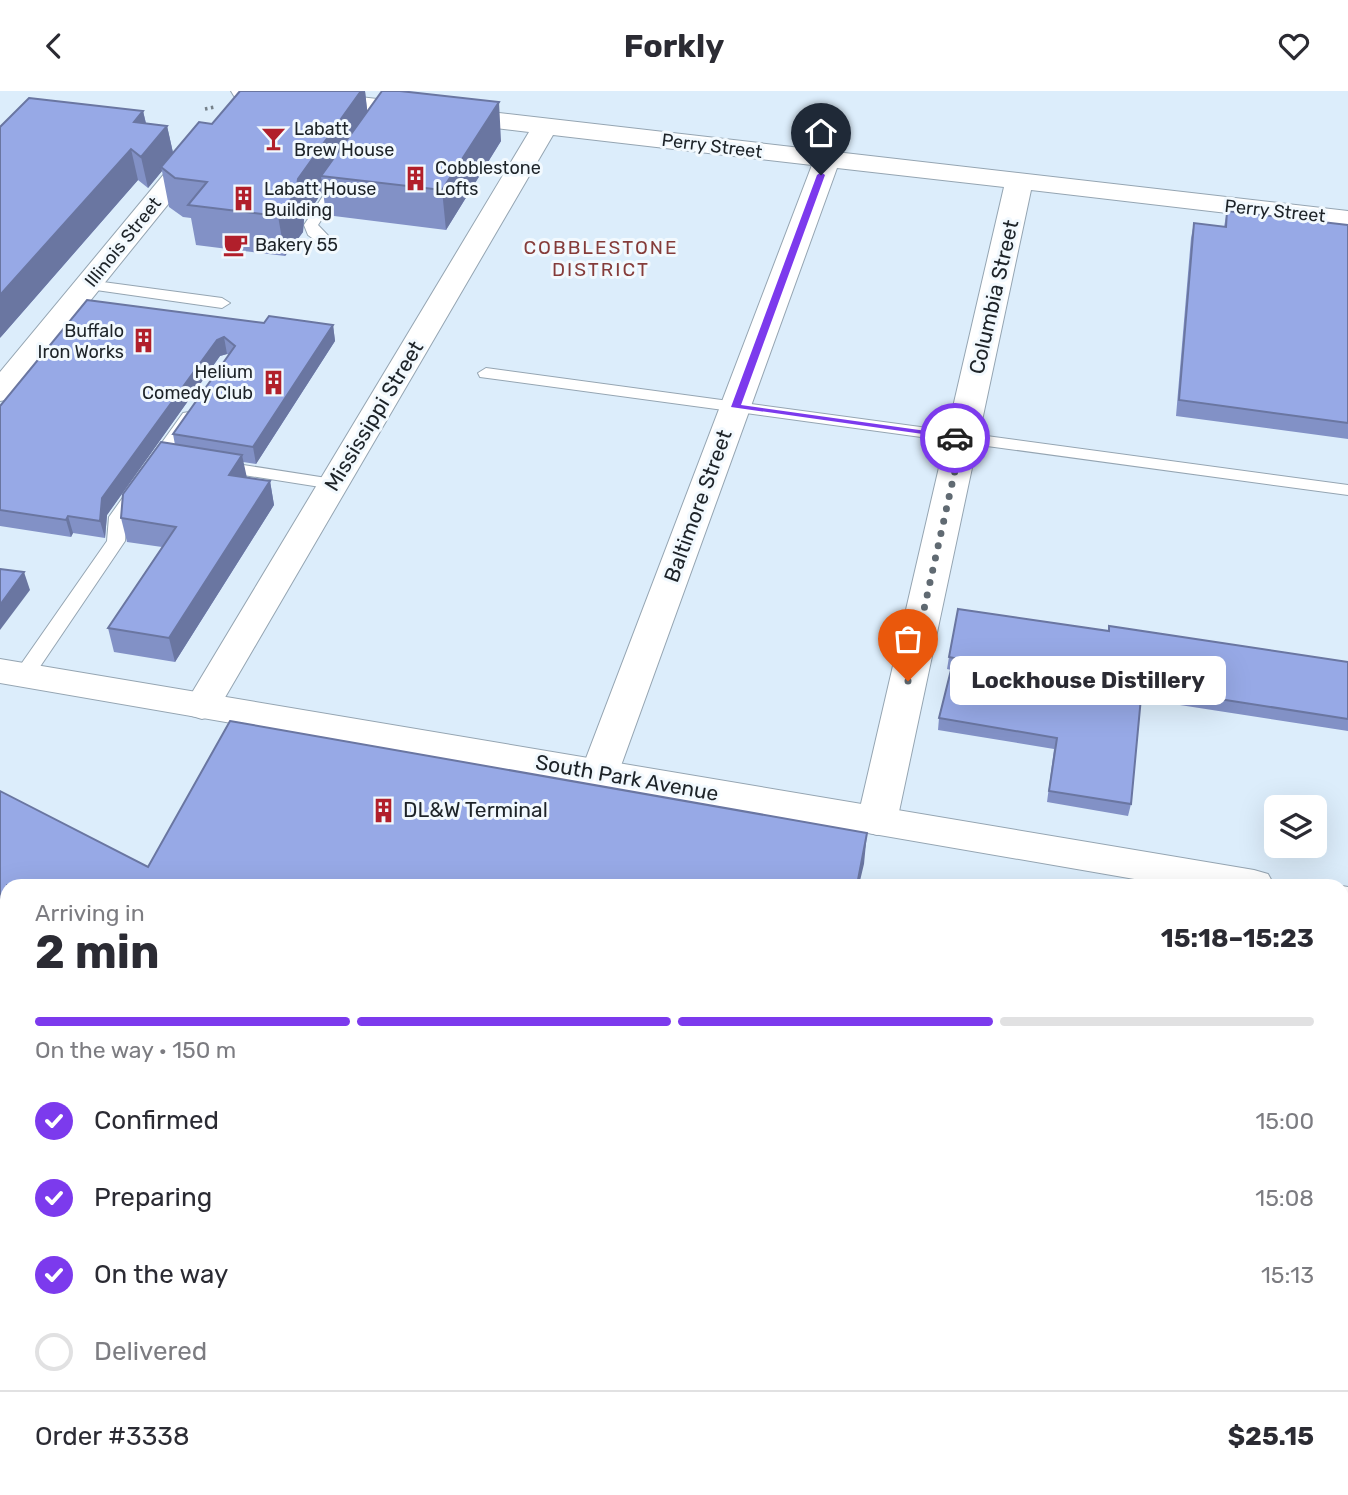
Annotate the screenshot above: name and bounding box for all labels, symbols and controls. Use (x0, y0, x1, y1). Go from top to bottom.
icon: back (35, 27, 73, 65)
text: Forkly (624, 27, 724, 65)
icon: heart (1275, 27, 1313, 65)
pin (791, 103, 851, 175)
icon: home (802, 114, 840, 152)
place label: Labatt Brew House (294, 118, 394, 161)
bar icon: Labatt Brew House (260, 125, 288, 153)
street label: Perry Street (660, 129, 764, 163)
place label: Cobblestone Lofts (435, 157, 541, 200)
building icon: Cobblestone Lofts (401, 164, 429, 192)
place label: Labatt House Building (264, 178, 376, 221)
building icon: Labatt House Building (230, 185, 258, 213)
street label: Illinois Street (80, 193, 166, 291)
street label: Perry Street (1224, 195, 1326, 227)
street label: Columbia Street (964, 217, 1023, 376)
cafe icon: Bakery 55 (221, 231, 249, 259)
place label: Bakery 55 (255, 234, 338, 256)
district label: COBBLESTONE DISTRICT (523, 236, 679, 281)
place label: Buffalo Iron Works (38, 320, 124, 363)
building icon: Buffalo Iron Works (130, 327, 158, 355)
street label: Mississippi Street (319, 336, 428, 495)
place label: Helium Comedy Club (142, 361, 253, 404)
building icon: Helium Comedy Club (259, 368, 287, 396)
courier (920, 403, 990, 473)
icon: car (936, 419, 974, 457)
street label: Baltimore Street (658, 426, 737, 585)
pin (878, 609, 938, 681)
icon: bag (889, 620, 927, 658)
callout: Lockhouse Distillery (950, 657, 1226, 705)
text: Lockhouse Distillery (971, 666, 1205, 694)
street label: South Park Avenue (534, 749, 721, 806)
map controls (1264, 795, 1327, 858)
button: layers (1264, 795, 1327, 858)
building icon: DL&W Terminal (369, 796, 397, 824)
place label: DL&W Terminal (403, 797, 548, 822)
text: Arriving in (35, 899, 145, 927)
text: 15:18–15:23 (1161, 923, 1314, 954)
text: 2 min (35, 925, 160, 980)
text: On the way · 150 m (35, 1036, 236, 1064)
icon: check (35, 1102, 73, 1140)
text: Confirmed (94, 1105, 219, 1136)
text: 15:00 (1255, 1107, 1314, 1135)
icon: check (35, 1179, 73, 1217)
text: Preparing (94, 1182, 212, 1213)
text: 15:08 (1255, 1184, 1314, 1212)
icon: check (35, 1256, 73, 1294)
text: On the way (94, 1259, 228, 1290)
text: 15:13 (1261, 1261, 1314, 1289)
text: Delivered (94, 1336, 207, 1367)
text: Order #3338 (35, 1421, 189, 1452)
text: $25.15 (1228, 1421, 1314, 1452)

